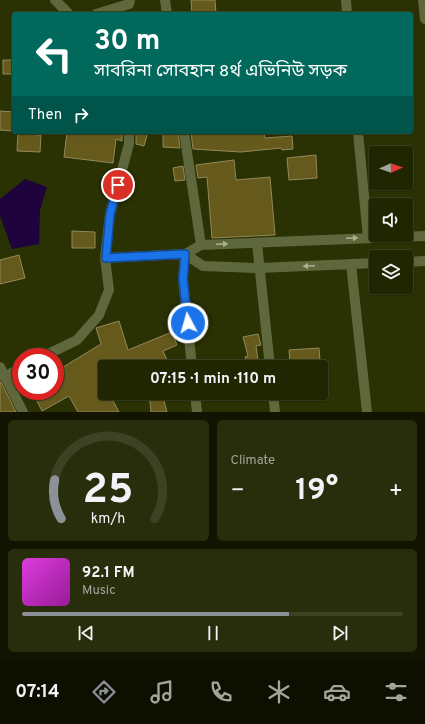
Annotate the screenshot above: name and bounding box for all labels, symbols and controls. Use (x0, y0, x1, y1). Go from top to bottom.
text: 30 m (94, 24, 160, 60)
icon: left (28, 28, 80, 80)
text: সাবরিনা সোবহান ৪র্থ এভিনিউ সড়ক (94, 60, 347, 83)
icon: right (70, 104, 92, 126)
text: Then (28, 106, 62, 125)
north arrow (369, 146, 413, 190)
map controls (369, 146, 413, 294)
pin (101, 168, 135, 202)
icon: arrive (107, 174, 129, 196)
button: sound (369, 198, 413, 242)
one-way arrow (346, 235, 358, 242)
one-way arrow (216, 241, 229, 247)
button: layers (369, 250, 413, 294)
one-way arrow (303, 262, 315, 269)
position arrow (167, 302, 209, 344)
speed limit sign: 30 (12, 348, 64, 400)
text: 07:15 · 1 min · 110 m (150, 370, 276, 389)
text: Climate (231, 453, 275, 469)
text: 25 (83, 464, 134, 517)
text: 19° (295, 473, 338, 510)
text: − (231, 478, 245, 505)
text: + (389, 478, 403, 505)
text: km/h (91, 509, 126, 527)
text: 92.1 FM (82, 564, 135, 583)
text: Music (82, 583, 116, 599)
icon: previous (75, 622, 97, 644)
icon: pause (202, 622, 224, 644)
icon: next (329, 622, 351, 644)
icon: directions (90, 678, 118, 706)
icon: music (148, 678, 176, 706)
icon: phone (207, 678, 235, 706)
icon: climate (265, 678, 293, 706)
icon: car (323, 678, 351, 706)
icon: filters (382, 678, 410, 706)
text: 07:14 (15, 681, 60, 704)

